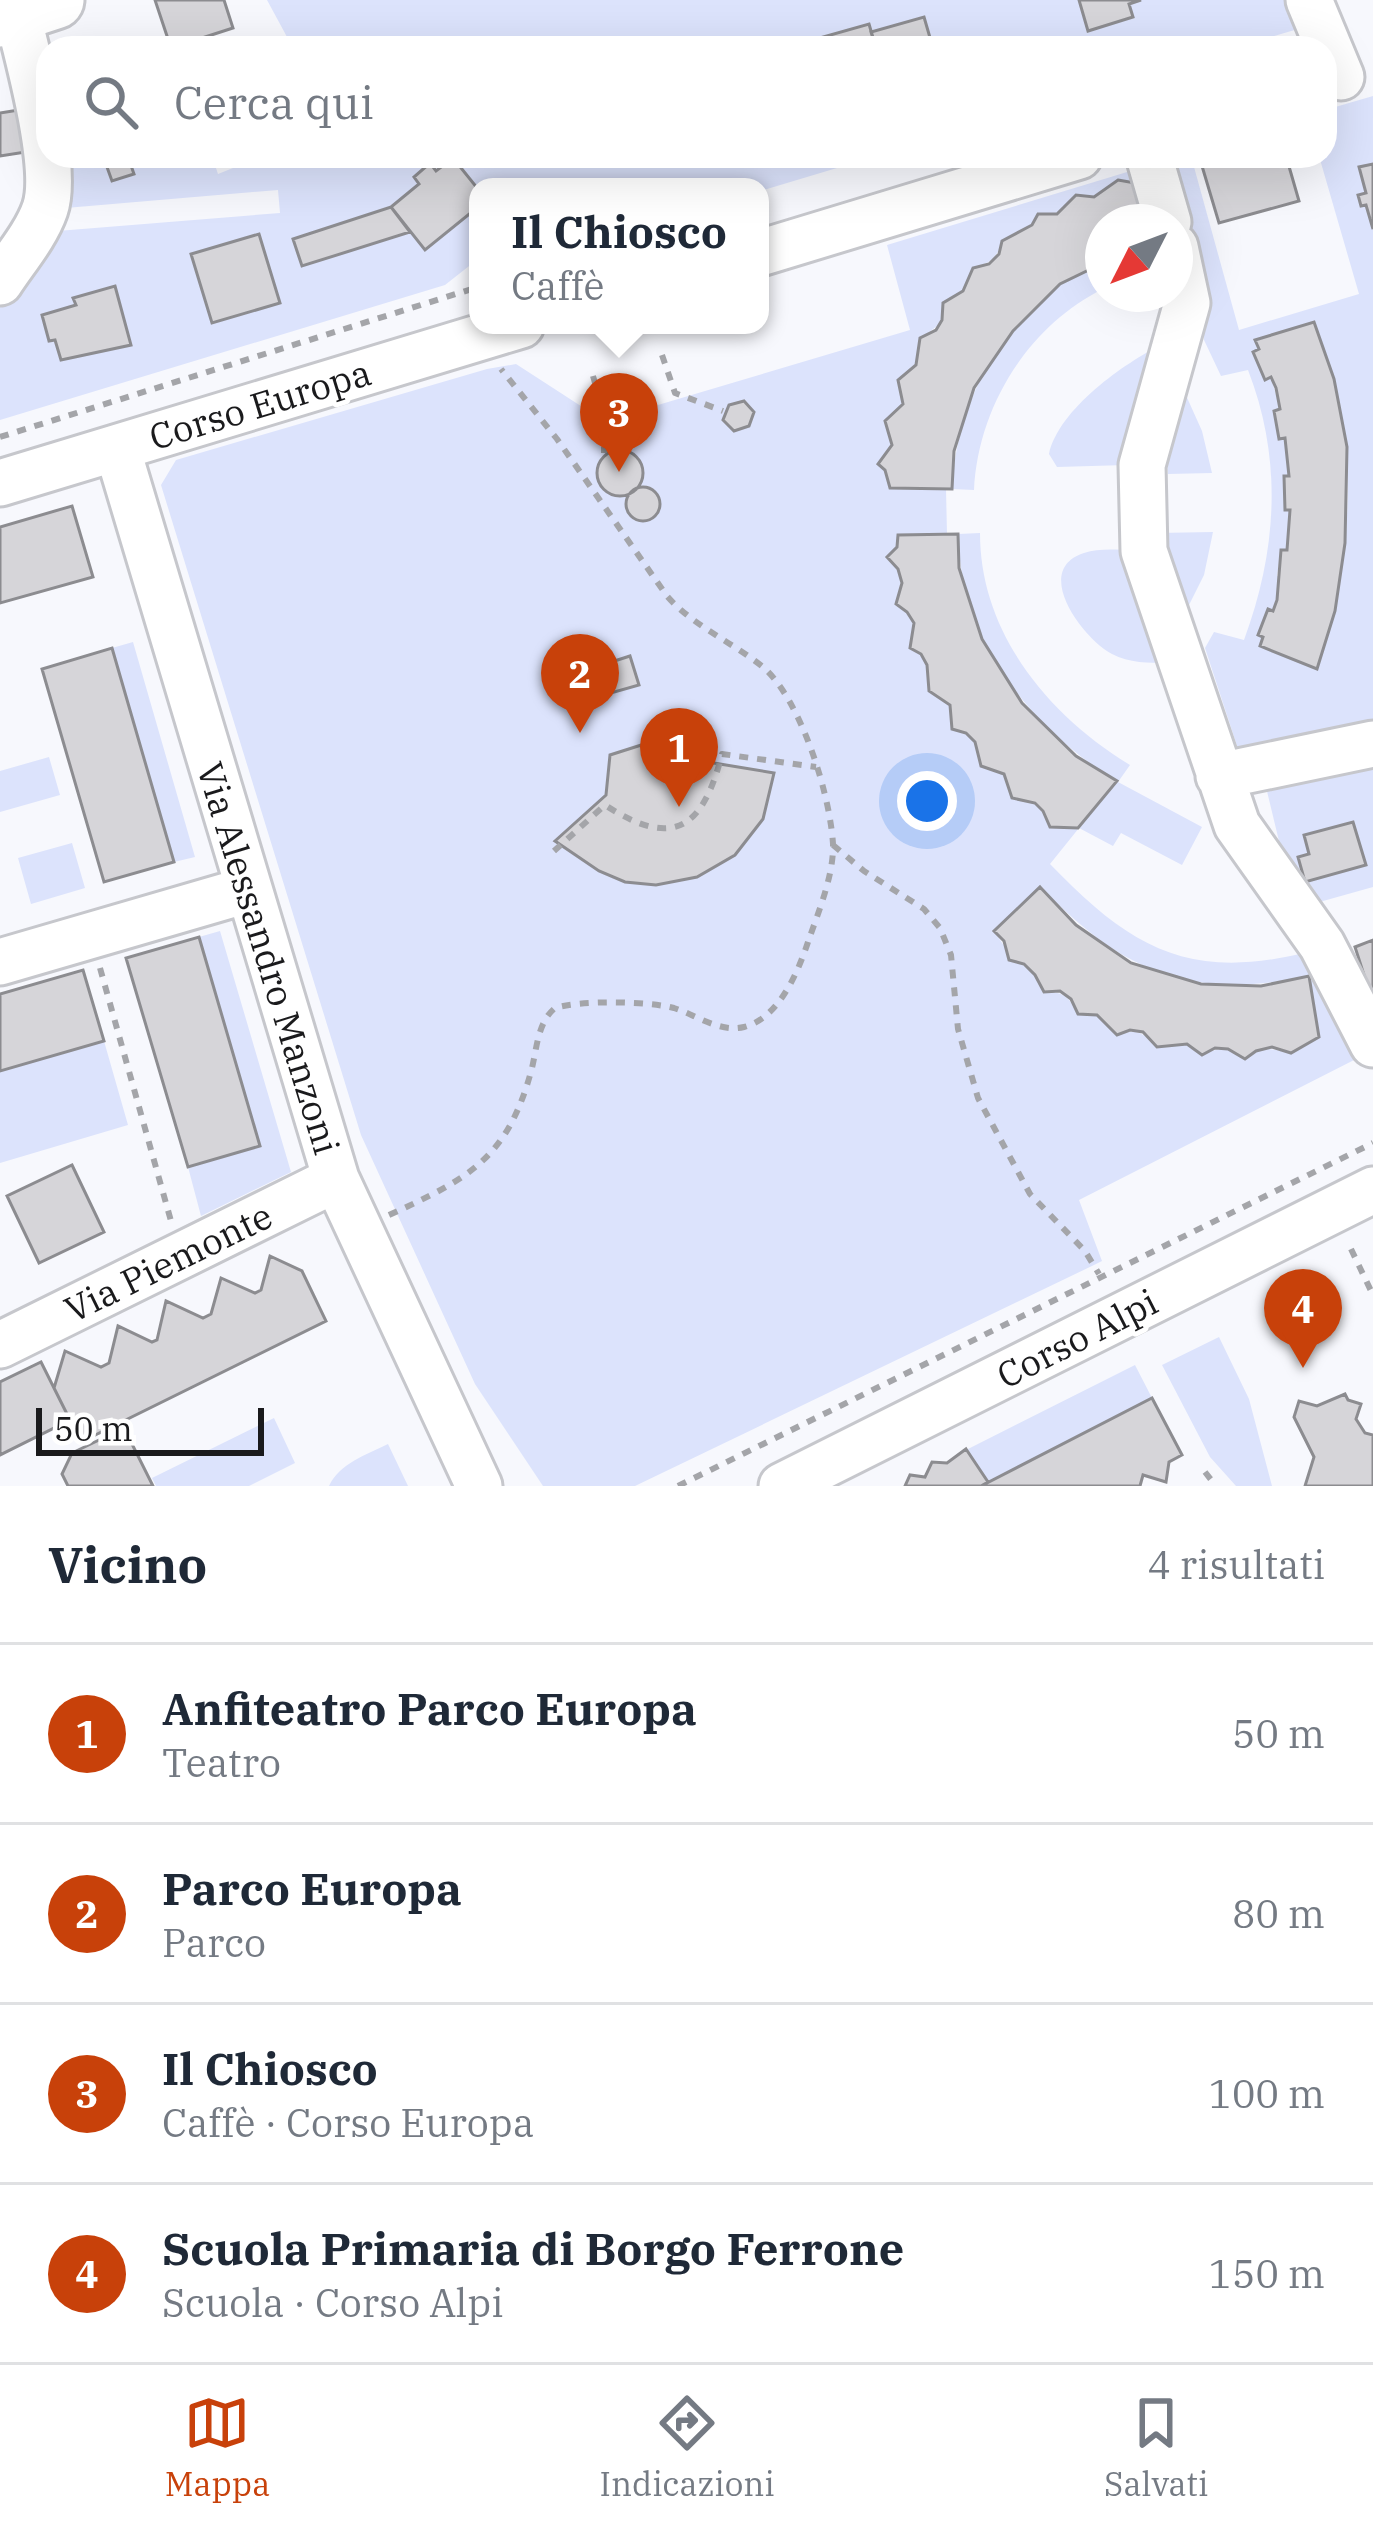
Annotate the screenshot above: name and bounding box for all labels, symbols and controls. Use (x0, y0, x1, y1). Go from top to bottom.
search box (36, 36, 1337, 168)
icon: search (78, 69, 144, 135)
text: Cerca qui (174, 73, 374, 131)
popup (469, 178, 769, 334)
text: Il Chiosco (511, 202, 727, 260)
north arrow (1085, 204, 1193, 312)
text: Caffè (511, 260, 604, 311)
street label: Corso Europa (144, 348, 376, 460)
pin: 3 (580, 373, 658, 472)
pin: 2 (541, 634, 619, 733)
pin: 1 (640, 708, 718, 807)
street label: Via Alessandro Manzoni (187, 756, 351, 1160)
your location (897, 771, 957, 831)
street label: Via Piemonte (56, 1191, 280, 1333)
pin: 4 (1264, 1269, 1342, 1368)
street label: Corso Alpi (989, 1278, 1165, 1398)
scale bar (36, 1402, 264, 1455)
text: 50 m (54, 1407, 133, 1450)
text: Vicino (48, 1531, 207, 1597)
text: 4 risultati (1147, 1539, 1325, 1590)
text: Anfiteatro Parco Europa (162, 1679, 697, 1737)
text: 1 (75, 1708, 99, 1759)
text: 50 m (1232, 1708, 1325, 1759)
text: Teatro (162, 1737, 281, 1788)
text: Parco Europa (162, 1859, 462, 1917)
text: 2 (75, 1888, 99, 1939)
text: 80 m (1232, 1888, 1325, 1939)
text: Parco (162, 1917, 266, 1968)
text: Il Chiosco (162, 2039, 378, 2097)
text: 3 (75, 2068, 99, 2119)
text: 100 m (1209, 2068, 1325, 2119)
text: Caffè · Corso Europa (162, 2097, 534, 2148)
text: Scuola Primaria di Borgo Ferrone (162, 2219, 904, 2277)
text: 4 (75, 2248, 99, 2299)
text: 150 m (1209, 2248, 1325, 2299)
text: Scuola · Corso Alpi (162, 2277, 503, 2328)
tab: Mappa (165, 2390, 270, 2505)
tab: Indicazioni (600, 2390, 775, 2505)
tab: Salvati (1104, 2390, 1208, 2505)

